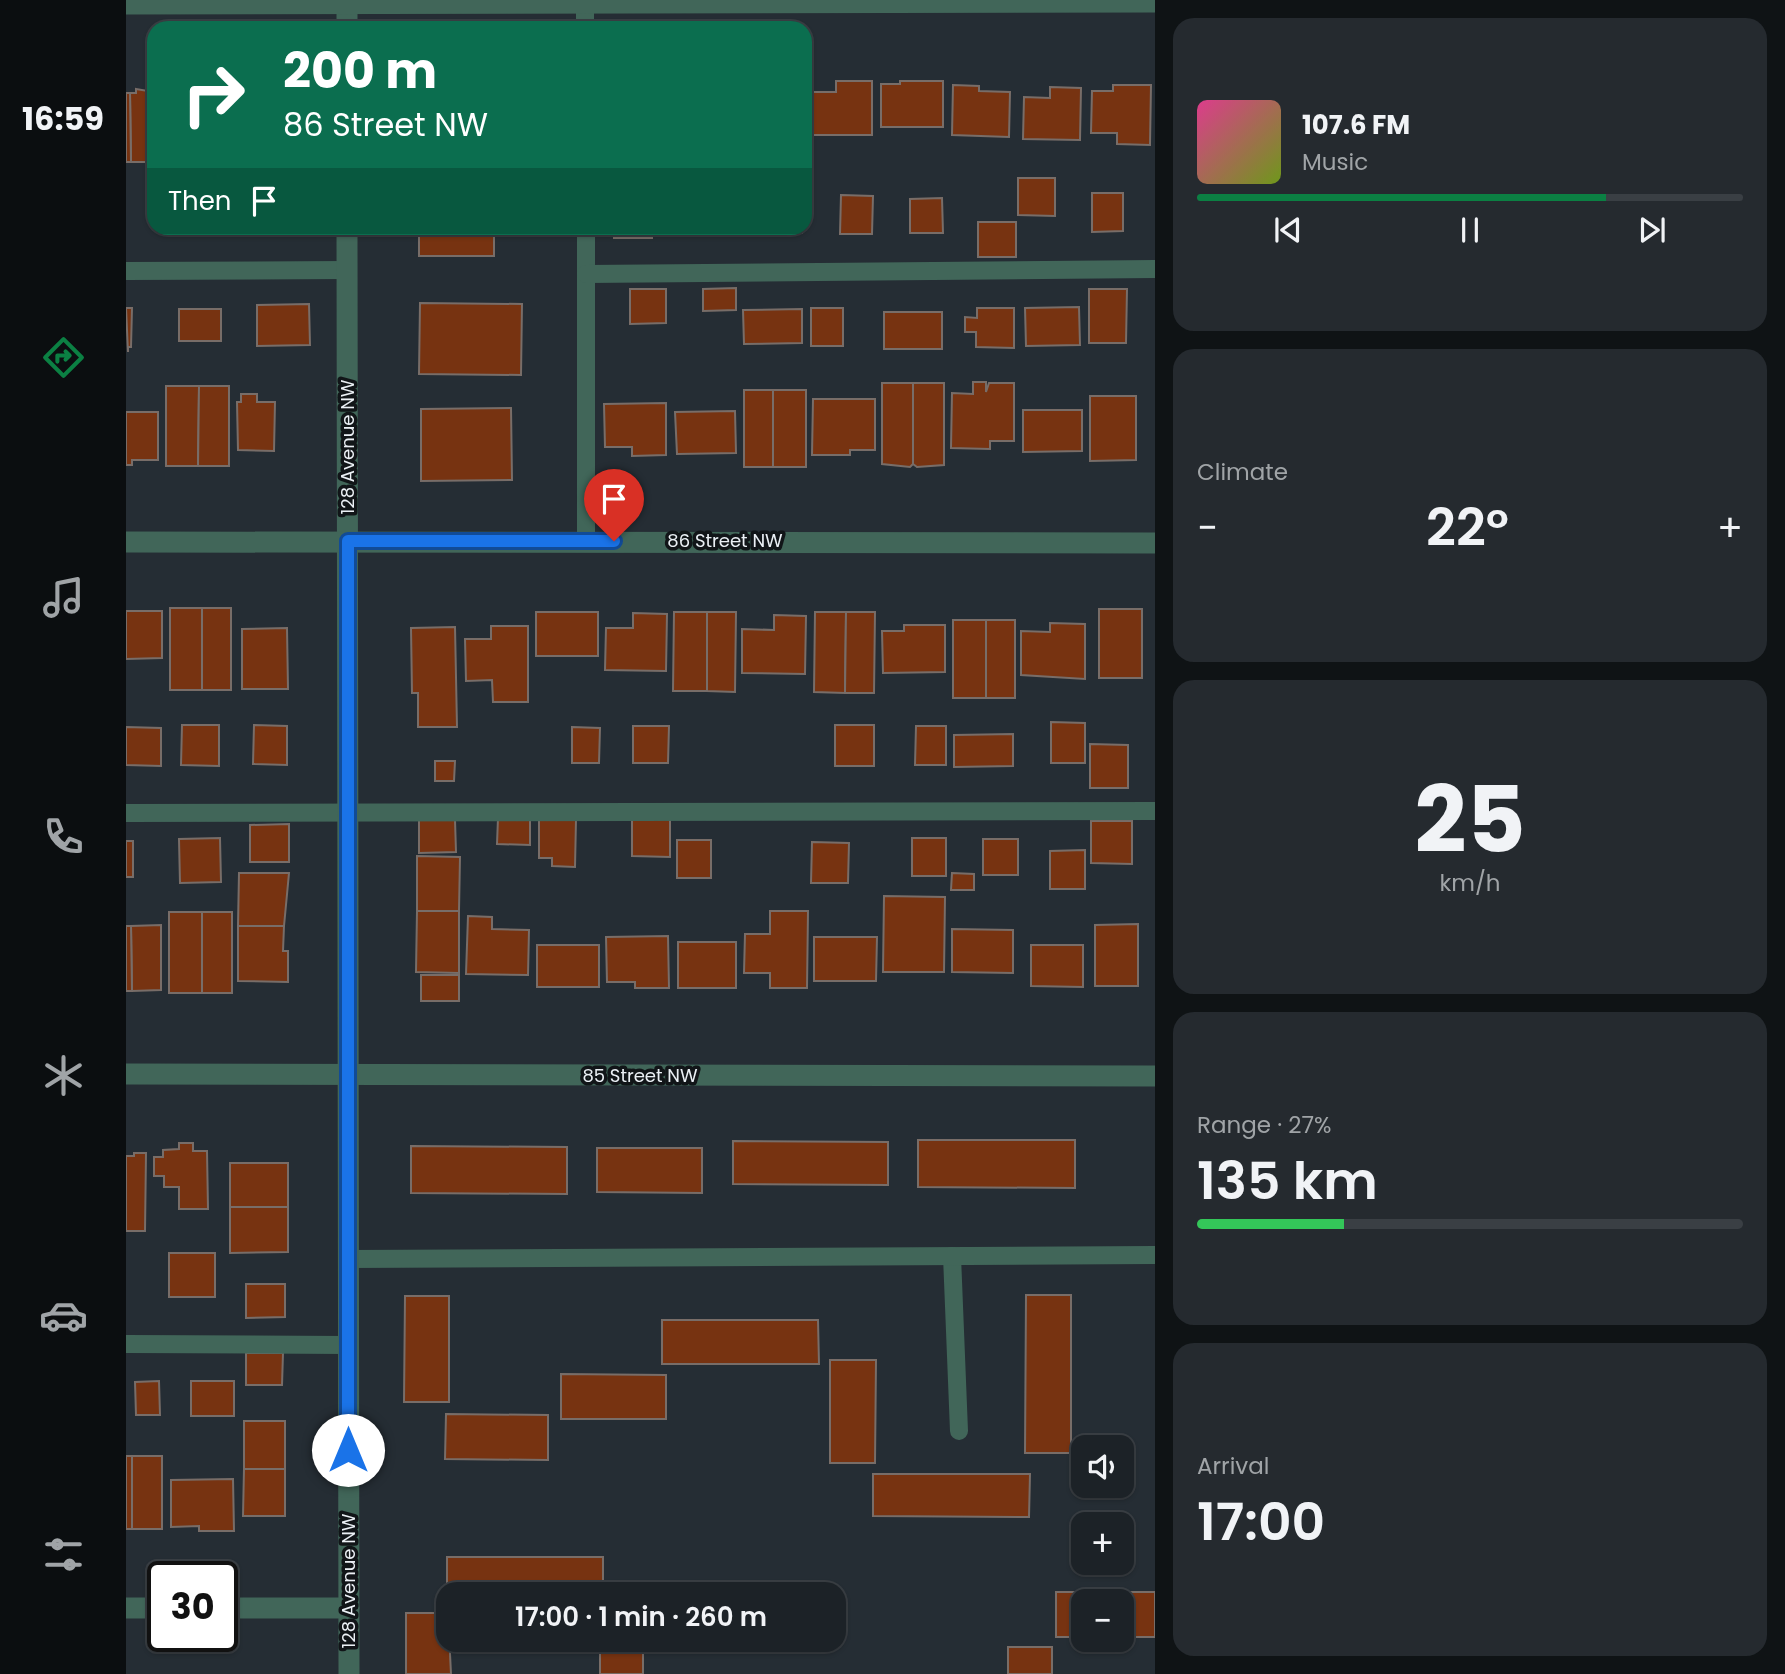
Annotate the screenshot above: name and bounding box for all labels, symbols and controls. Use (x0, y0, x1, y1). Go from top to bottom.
text: 200 m (283, 37, 437, 105)
icon: right (168, 49, 259, 140)
text: 16:59 (22, 96, 104, 141)
text: 86 Street NW (283, 102, 488, 147)
text: 107.6 FM (1302, 107, 1410, 143)
text: Music (1302, 146, 1368, 178)
icon: arrive (245, 182, 283, 220)
text: Then (168, 183, 231, 219)
icon: previous (1269, 211, 1307, 249)
icon: pause (1451, 211, 1489, 249)
icon: next (1633, 211, 1671, 249)
icon: directions (39, 333, 88, 382)
street label: 128 Avenue NW (335, 379, 360, 514)
text: Climate (1197, 456, 1288, 488)
pin (584, 469, 644, 541)
icon: arrive (595, 480, 633, 518)
text: 22° (1426, 491, 1509, 564)
text: − (1197, 501, 1218, 554)
text: + (1717, 501, 1743, 554)
street label: 86 Street NW (667, 528, 783, 553)
icon: music (39, 573, 88, 622)
text: 25 (1414, 756, 1526, 884)
icon: phone (39, 812, 88, 861)
text: km/h (1439, 867, 1501, 899)
icon: climate (39, 1051, 88, 1100)
street label: 85 Street NW (582, 1063, 698, 1088)
text: Range · 27% (1197, 1109, 1331, 1141)
text: 135 km (1197, 1144, 1378, 1217)
icon: car (39, 1291, 88, 1340)
position arrow (311, 1413, 385, 1487)
map controls (1071, 1435, 1134, 1652)
button: sound (1071, 1435, 1134, 1498)
text: Arrival (1197, 1450, 1269, 1482)
text: 17:00 (1197, 1485, 1325, 1558)
button: + (1071, 1512, 1134, 1575)
street label: 128 Avenue NW (336, 1513, 361, 1648)
icon: filters (39, 1530, 88, 1579)
speed limit sign: 30 (147, 1561, 238, 1652)
button: − (1071, 1589, 1134, 1652)
text: 17:00 · 1 min · 260 m (515, 1599, 767, 1635)

